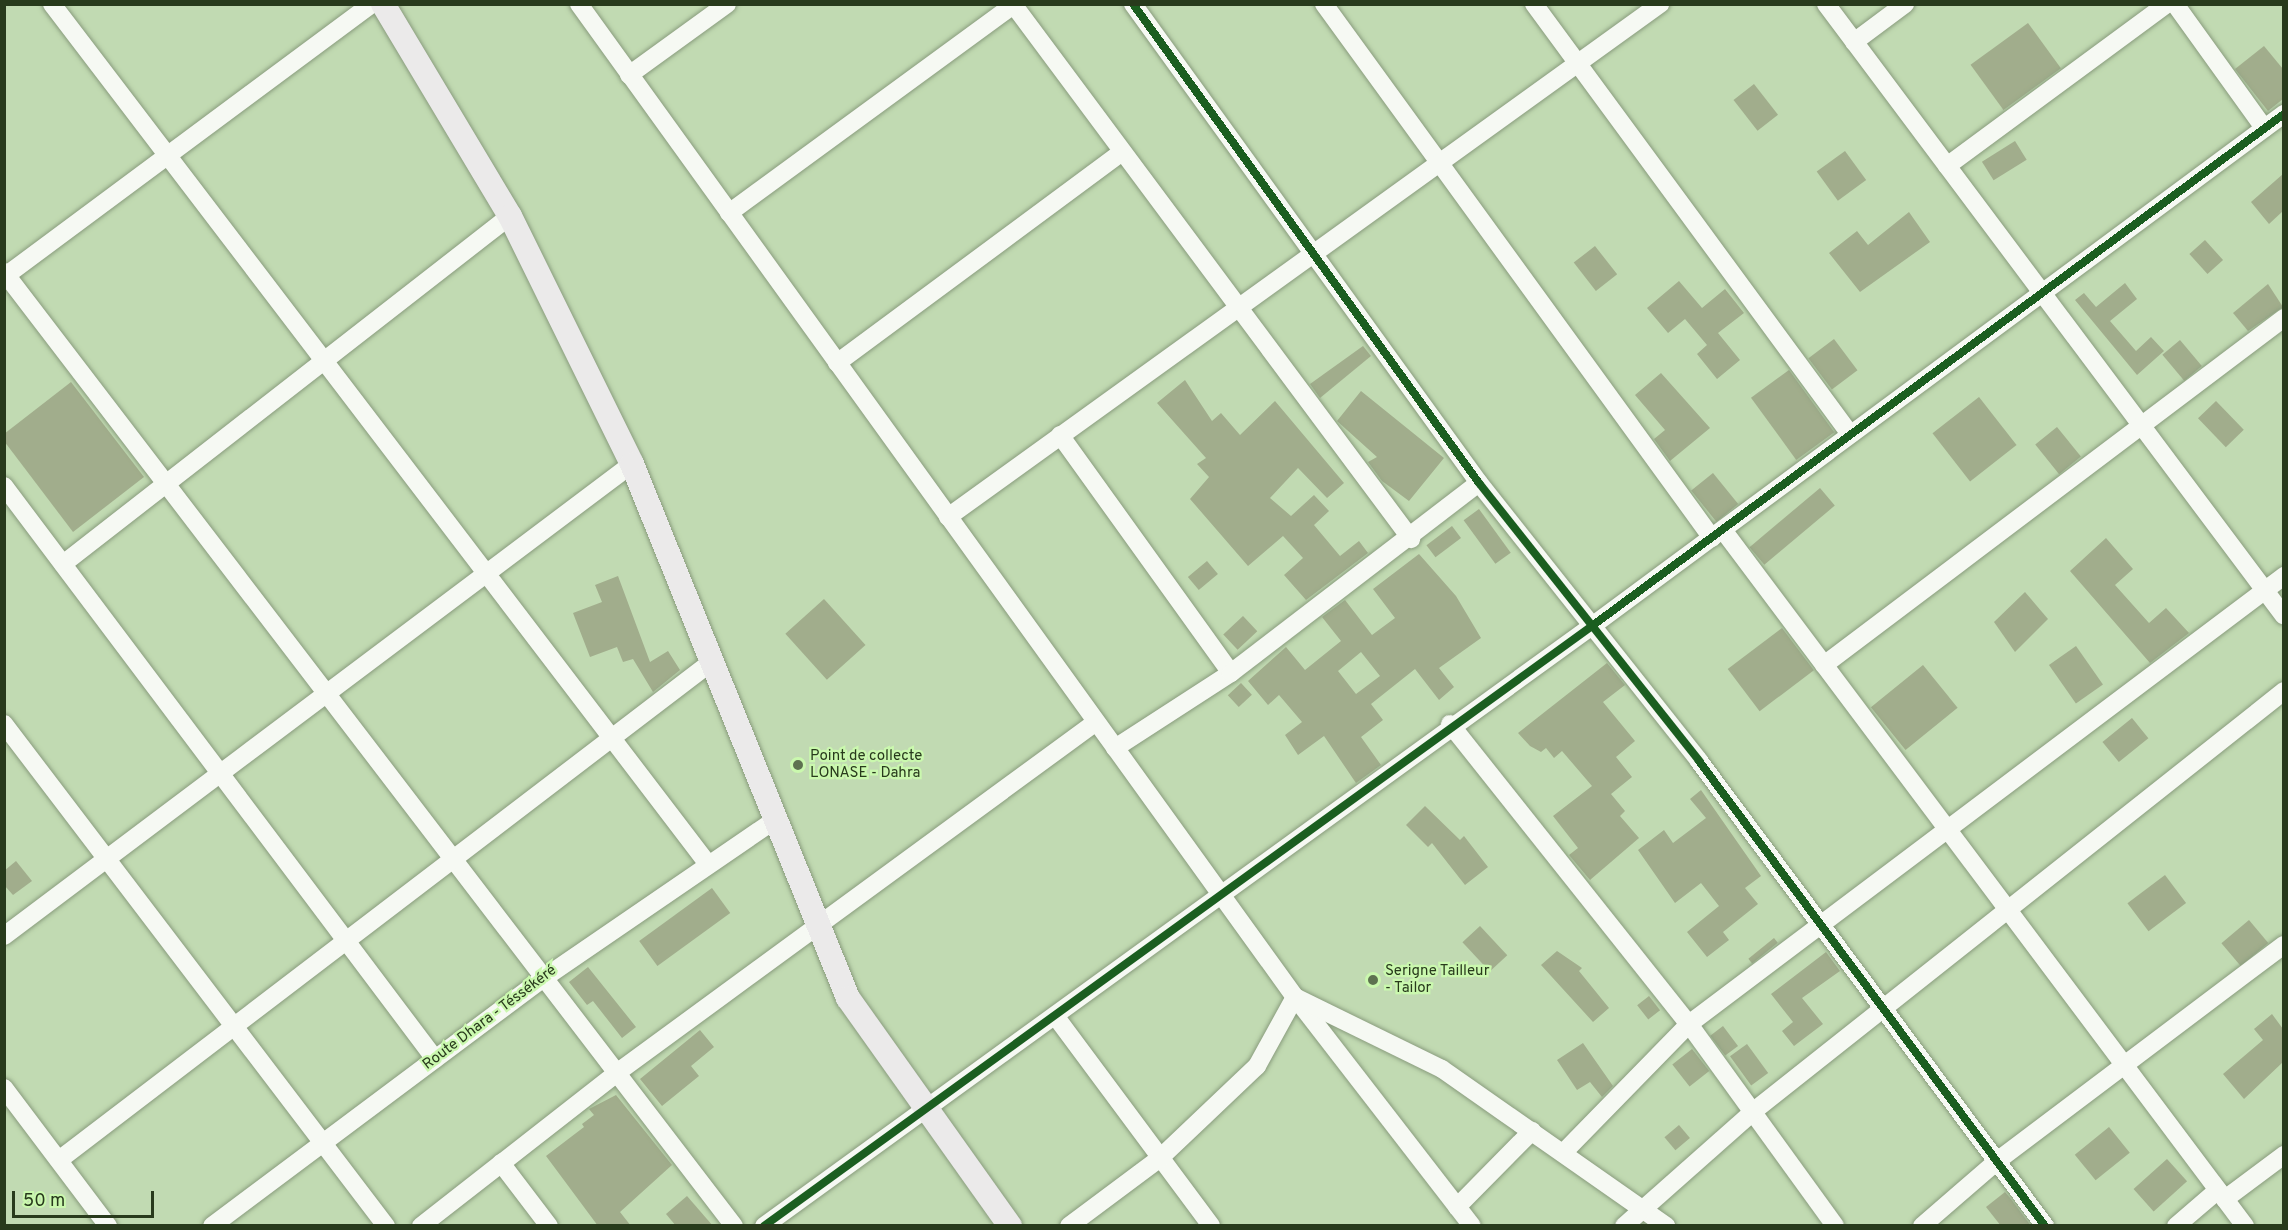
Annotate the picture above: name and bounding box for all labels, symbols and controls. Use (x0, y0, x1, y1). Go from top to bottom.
place label: Point de collecte LONASE - Dahra (810, 747, 922, 782)
marker: Point de collecte LONASE - Dahra (791, 758, 805, 772)
street label: Route Dhara - Téssékéré (419, 962, 561, 1074)
place label: Serigne Tailleur - Tailor (1385, 962, 1490, 997)
marker: Serigne Tailleur - Tailor (1366, 973, 1380, 987)
scale bar (15, 1179, 158, 1217)
text: 50 m (23, 1190, 65, 1213)

